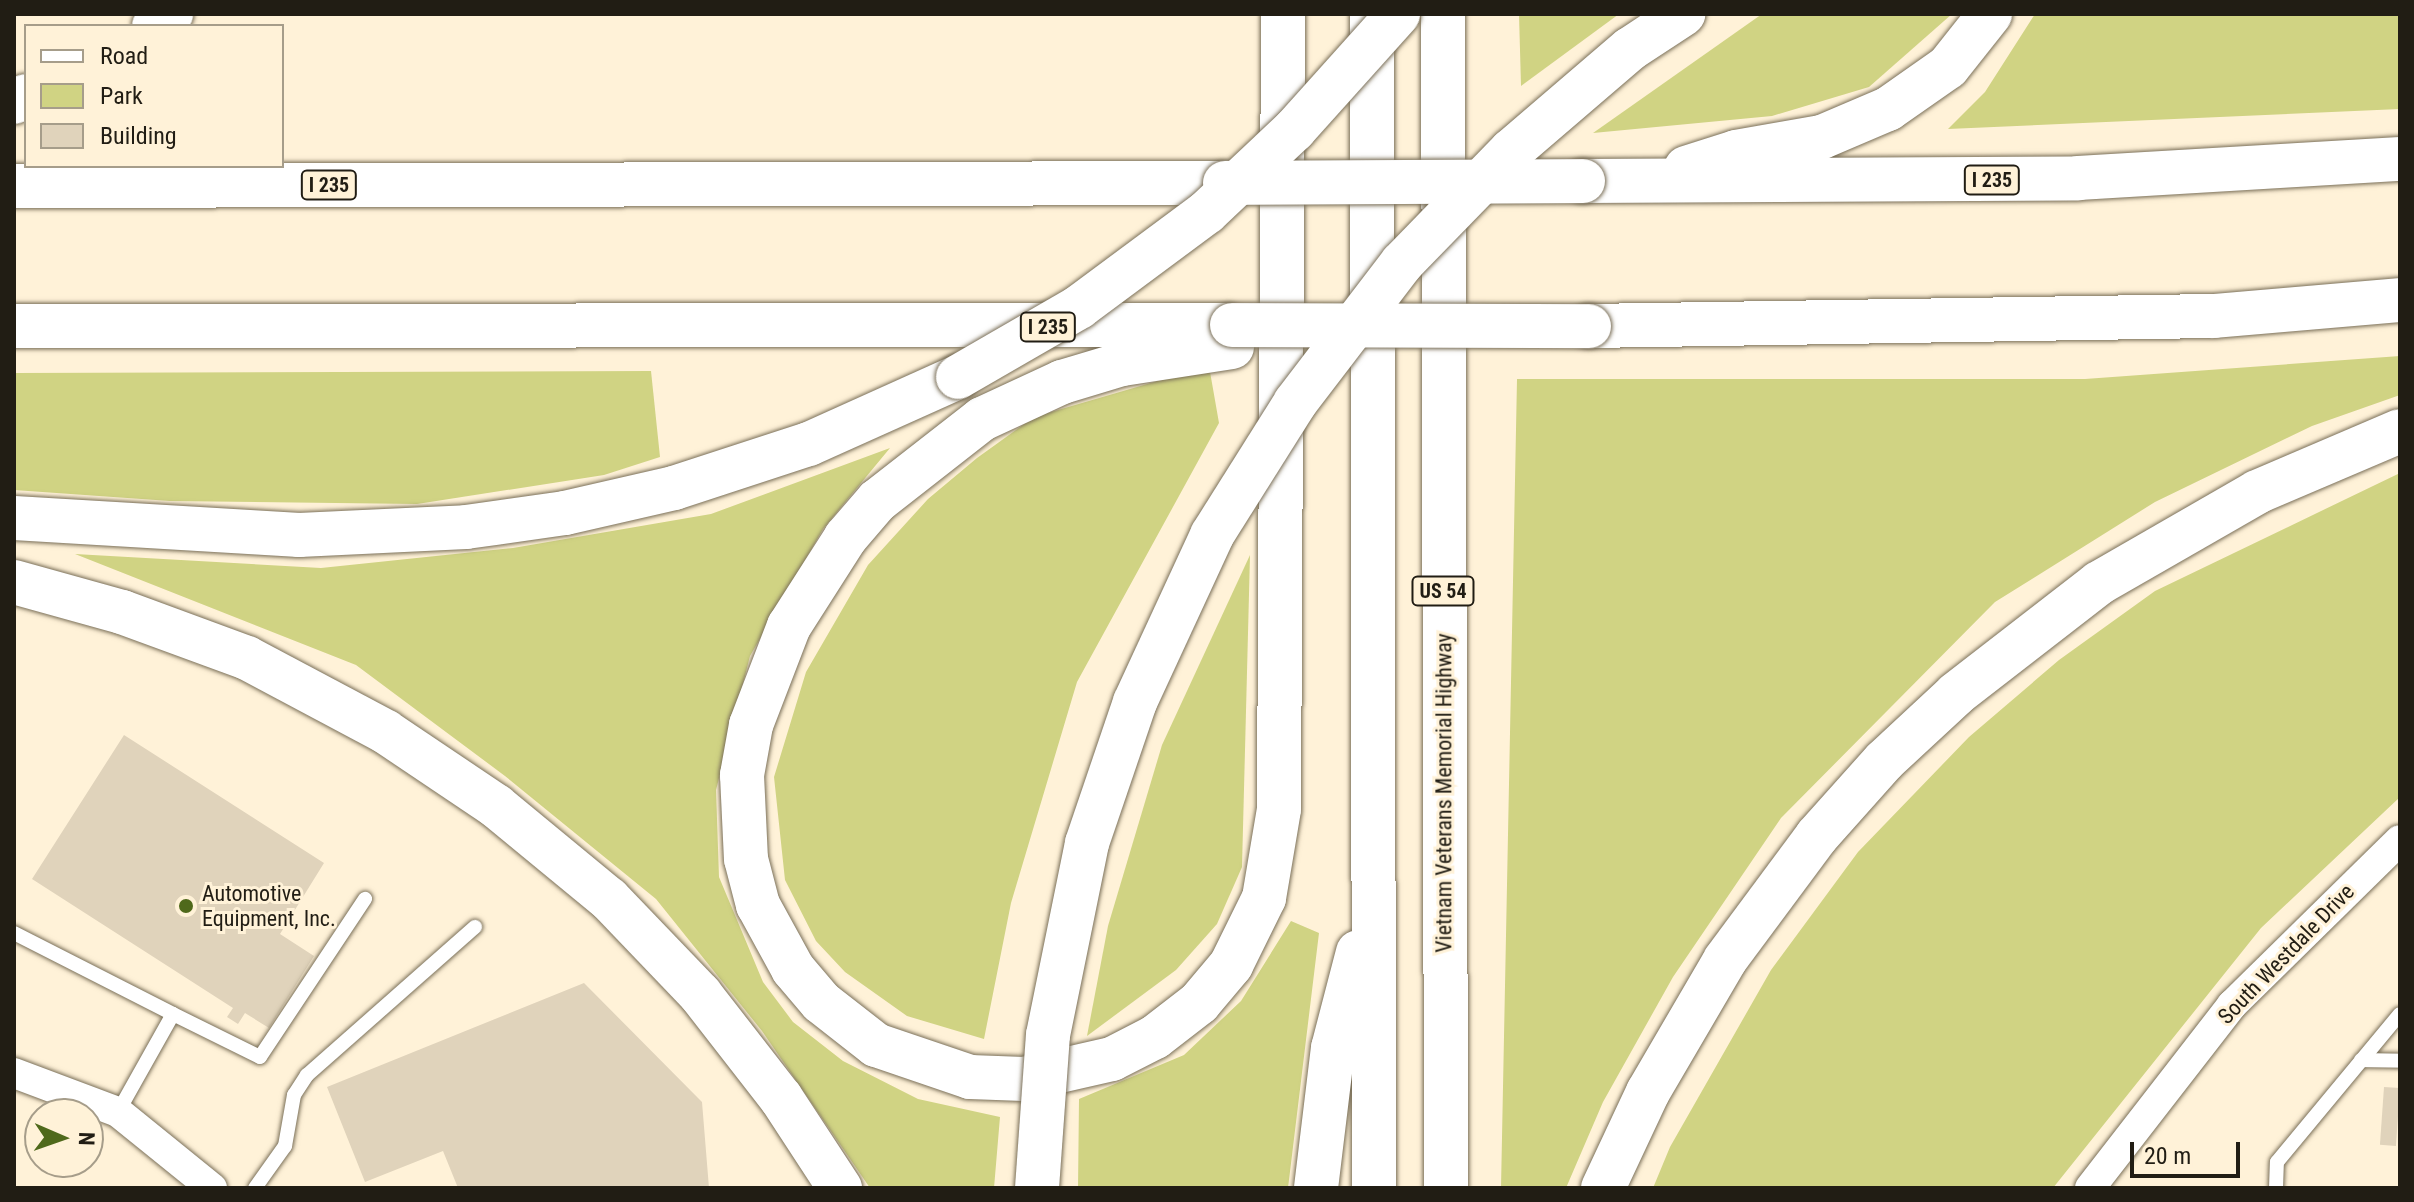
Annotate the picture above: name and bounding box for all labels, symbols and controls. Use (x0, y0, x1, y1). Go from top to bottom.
legend (24, 24, 284, 168)
text: Road (100, 42, 148, 70)
text: Park (100, 82, 143, 110)
text: Building (100, 122, 177, 150)
road number: I 235 (1962, 164, 2022, 196)
road number: I 235 (299, 169, 359, 201)
road number: I 235 (1018, 311, 1078, 343)
road number: US 54 (1411, 575, 1475, 607)
street label: Vietnam Veterans Memorial Highway (1431, 633, 1457, 953)
street label: South Westdale Drive (2212, 879, 2360, 1029)
place label: Automotive Equipment, Inc. (202, 880, 336, 932)
marker: Automotive Equipment, Inc. (177, 897, 195, 915)
north arrow (24, 1098, 104, 1178)
scale bar (2134, 1126, 2244, 1176)
text: N (74, 1132, 99, 1146)
text: 20 m (2144, 1142, 2191, 1170)

